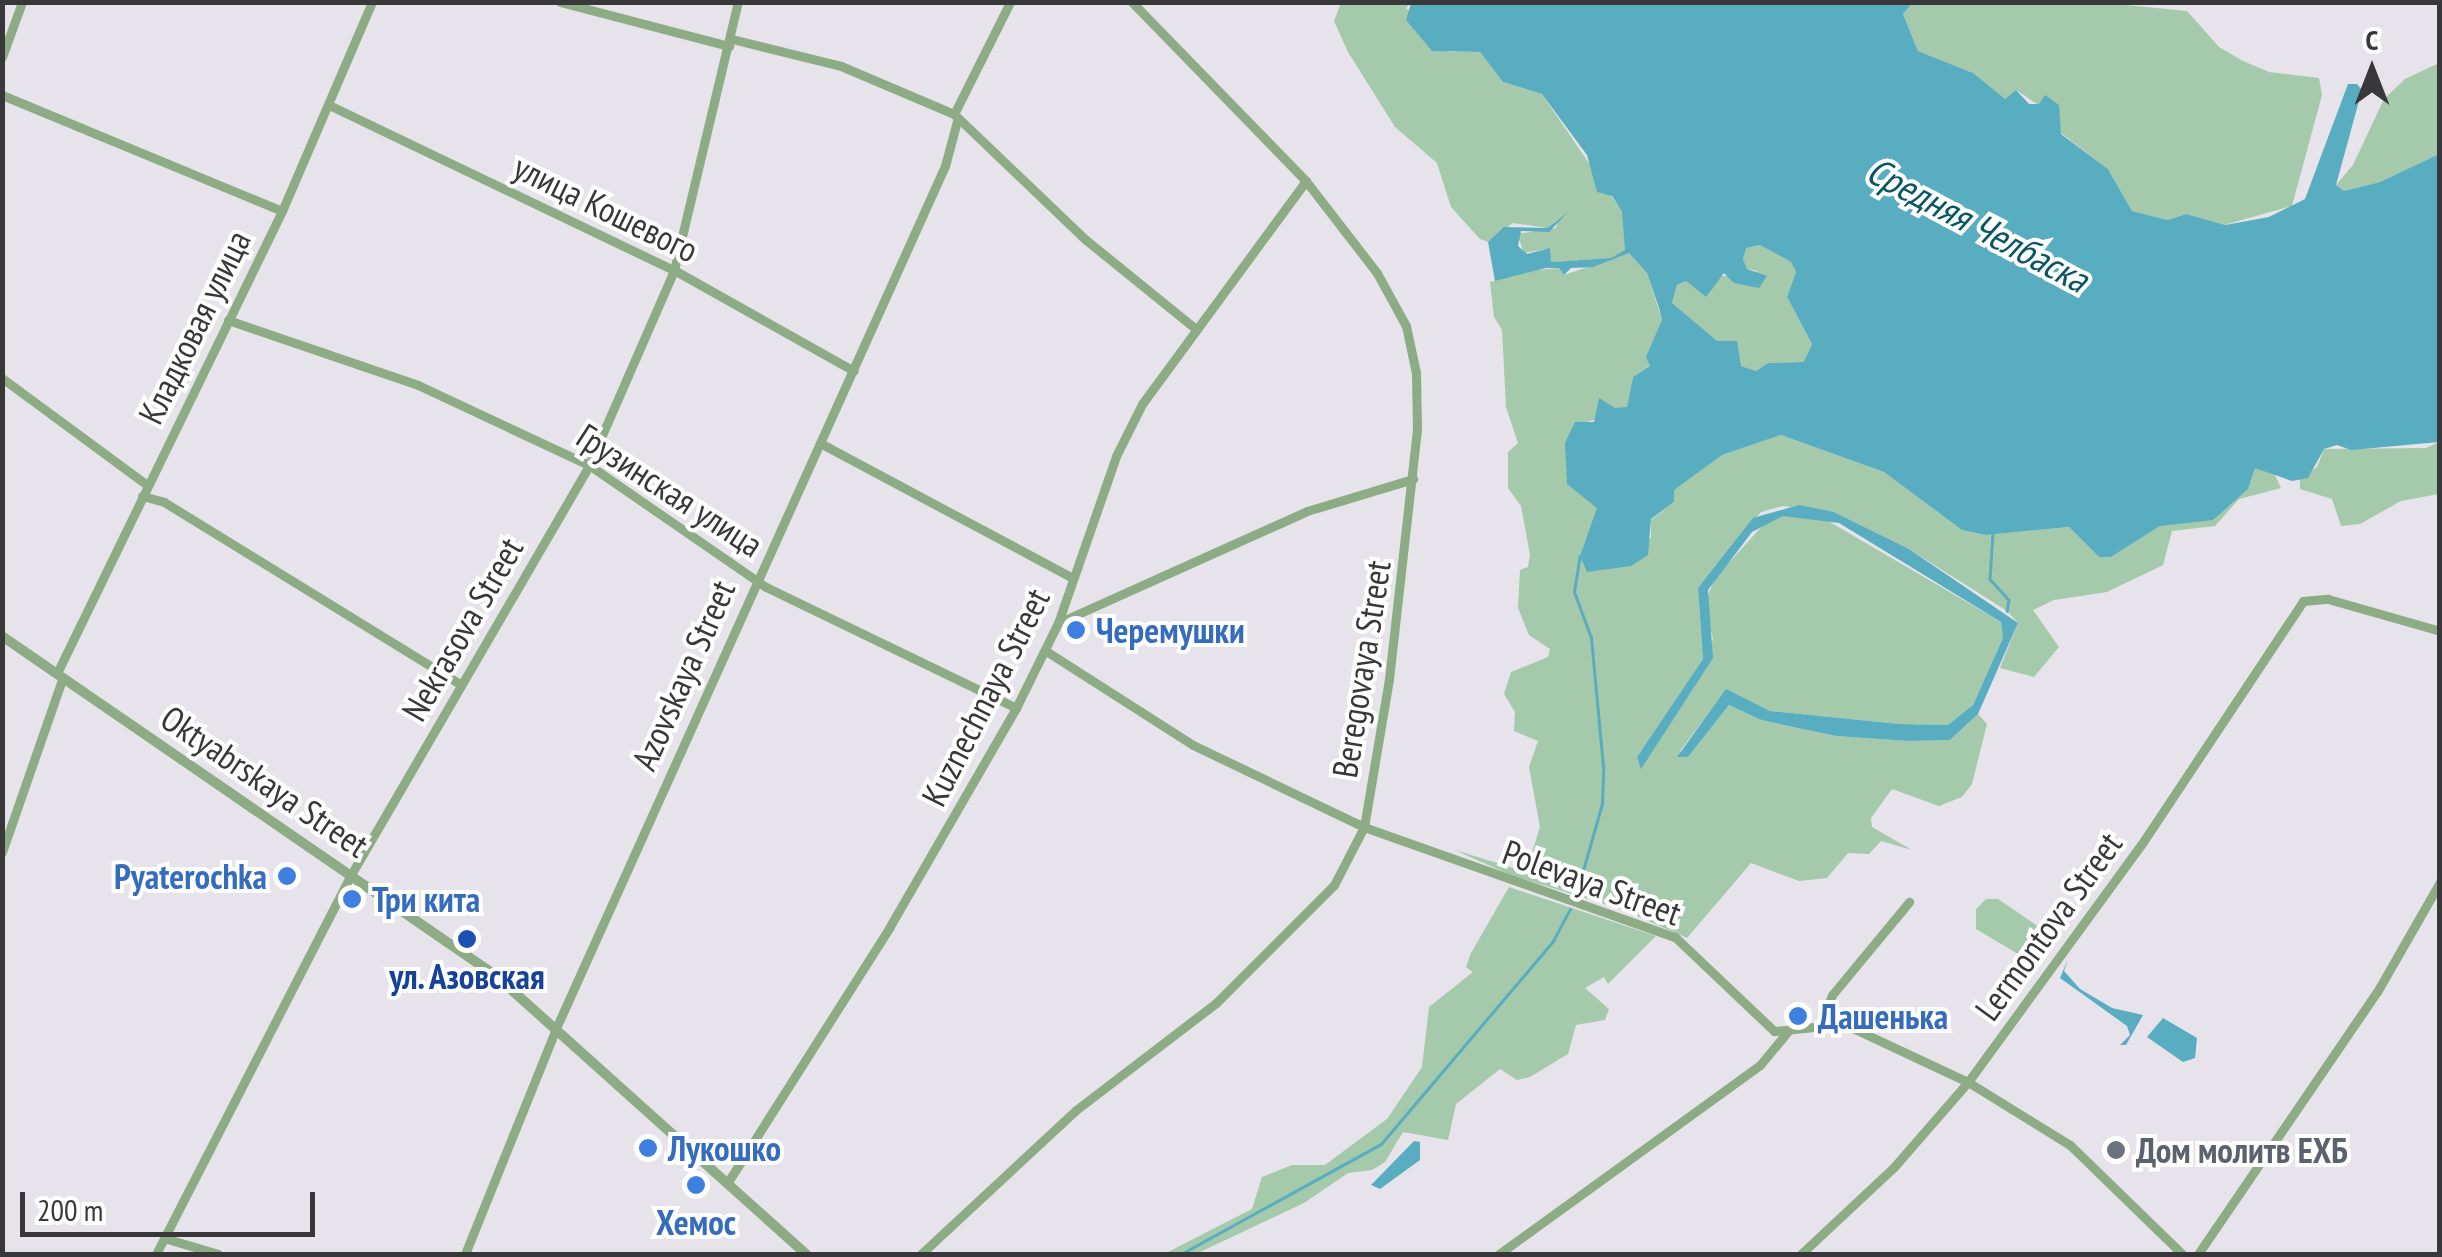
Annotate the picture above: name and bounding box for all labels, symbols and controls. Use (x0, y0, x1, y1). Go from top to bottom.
north arrow (2322, 20, 2422, 120)
text: С (2366, 21, 2378, 58)
street label: улица Кошевого (507, 145, 705, 271)
water label: Средняя Челбаска (1860, 147, 2096, 301)
street label: Кладковая улица (129, 223, 259, 431)
street label: Грузинская улица (569, 414, 771, 566)
street label: Nekrasova Street (393, 530, 531, 728)
street label: Beregovaya Street (1323, 557, 1399, 781)
street label: Azovskaya Street (623, 574, 743, 776)
street label: Kuznechnaya Street (912, 581, 1058, 813)
place label: Черемушки (1096, 609, 1245, 651)
marker: Черемушки (1065, 619, 1087, 641)
street label: Oktyabrskaya Street (154, 696, 376, 866)
street label: Lermontova Street (1966, 824, 2130, 1028)
street label: Polevaya Street (1497, 830, 1687, 934)
place label: Pyaterochka (114, 855, 267, 897)
marker: Pyaterochka (276, 865, 298, 887)
place label: Три кита (372, 878, 480, 920)
marker: Три кита (341, 888, 363, 910)
marker: ул. Азовская (456, 928, 478, 950)
place label: ул. Азовская (388, 955, 546, 997)
place label: Дашенька (1818, 995, 1948, 1037)
marker: Дашенька (1787, 1005, 1809, 1027)
place label: Лукошко (668, 1127, 781, 1169)
place label: Дом молитв ЕХБ (2136, 1129, 2348, 1171)
marker: Лукошко (637, 1137, 659, 1159)
marker: Дом молитв ЕХБ (2105, 1139, 2127, 1161)
scale bar (25, 1172, 320, 1234)
marker: Хемос (685, 1174, 707, 1196)
text: 200 m (37, 1190, 103, 1229)
place label: Хемос (656, 1201, 736, 1243)

